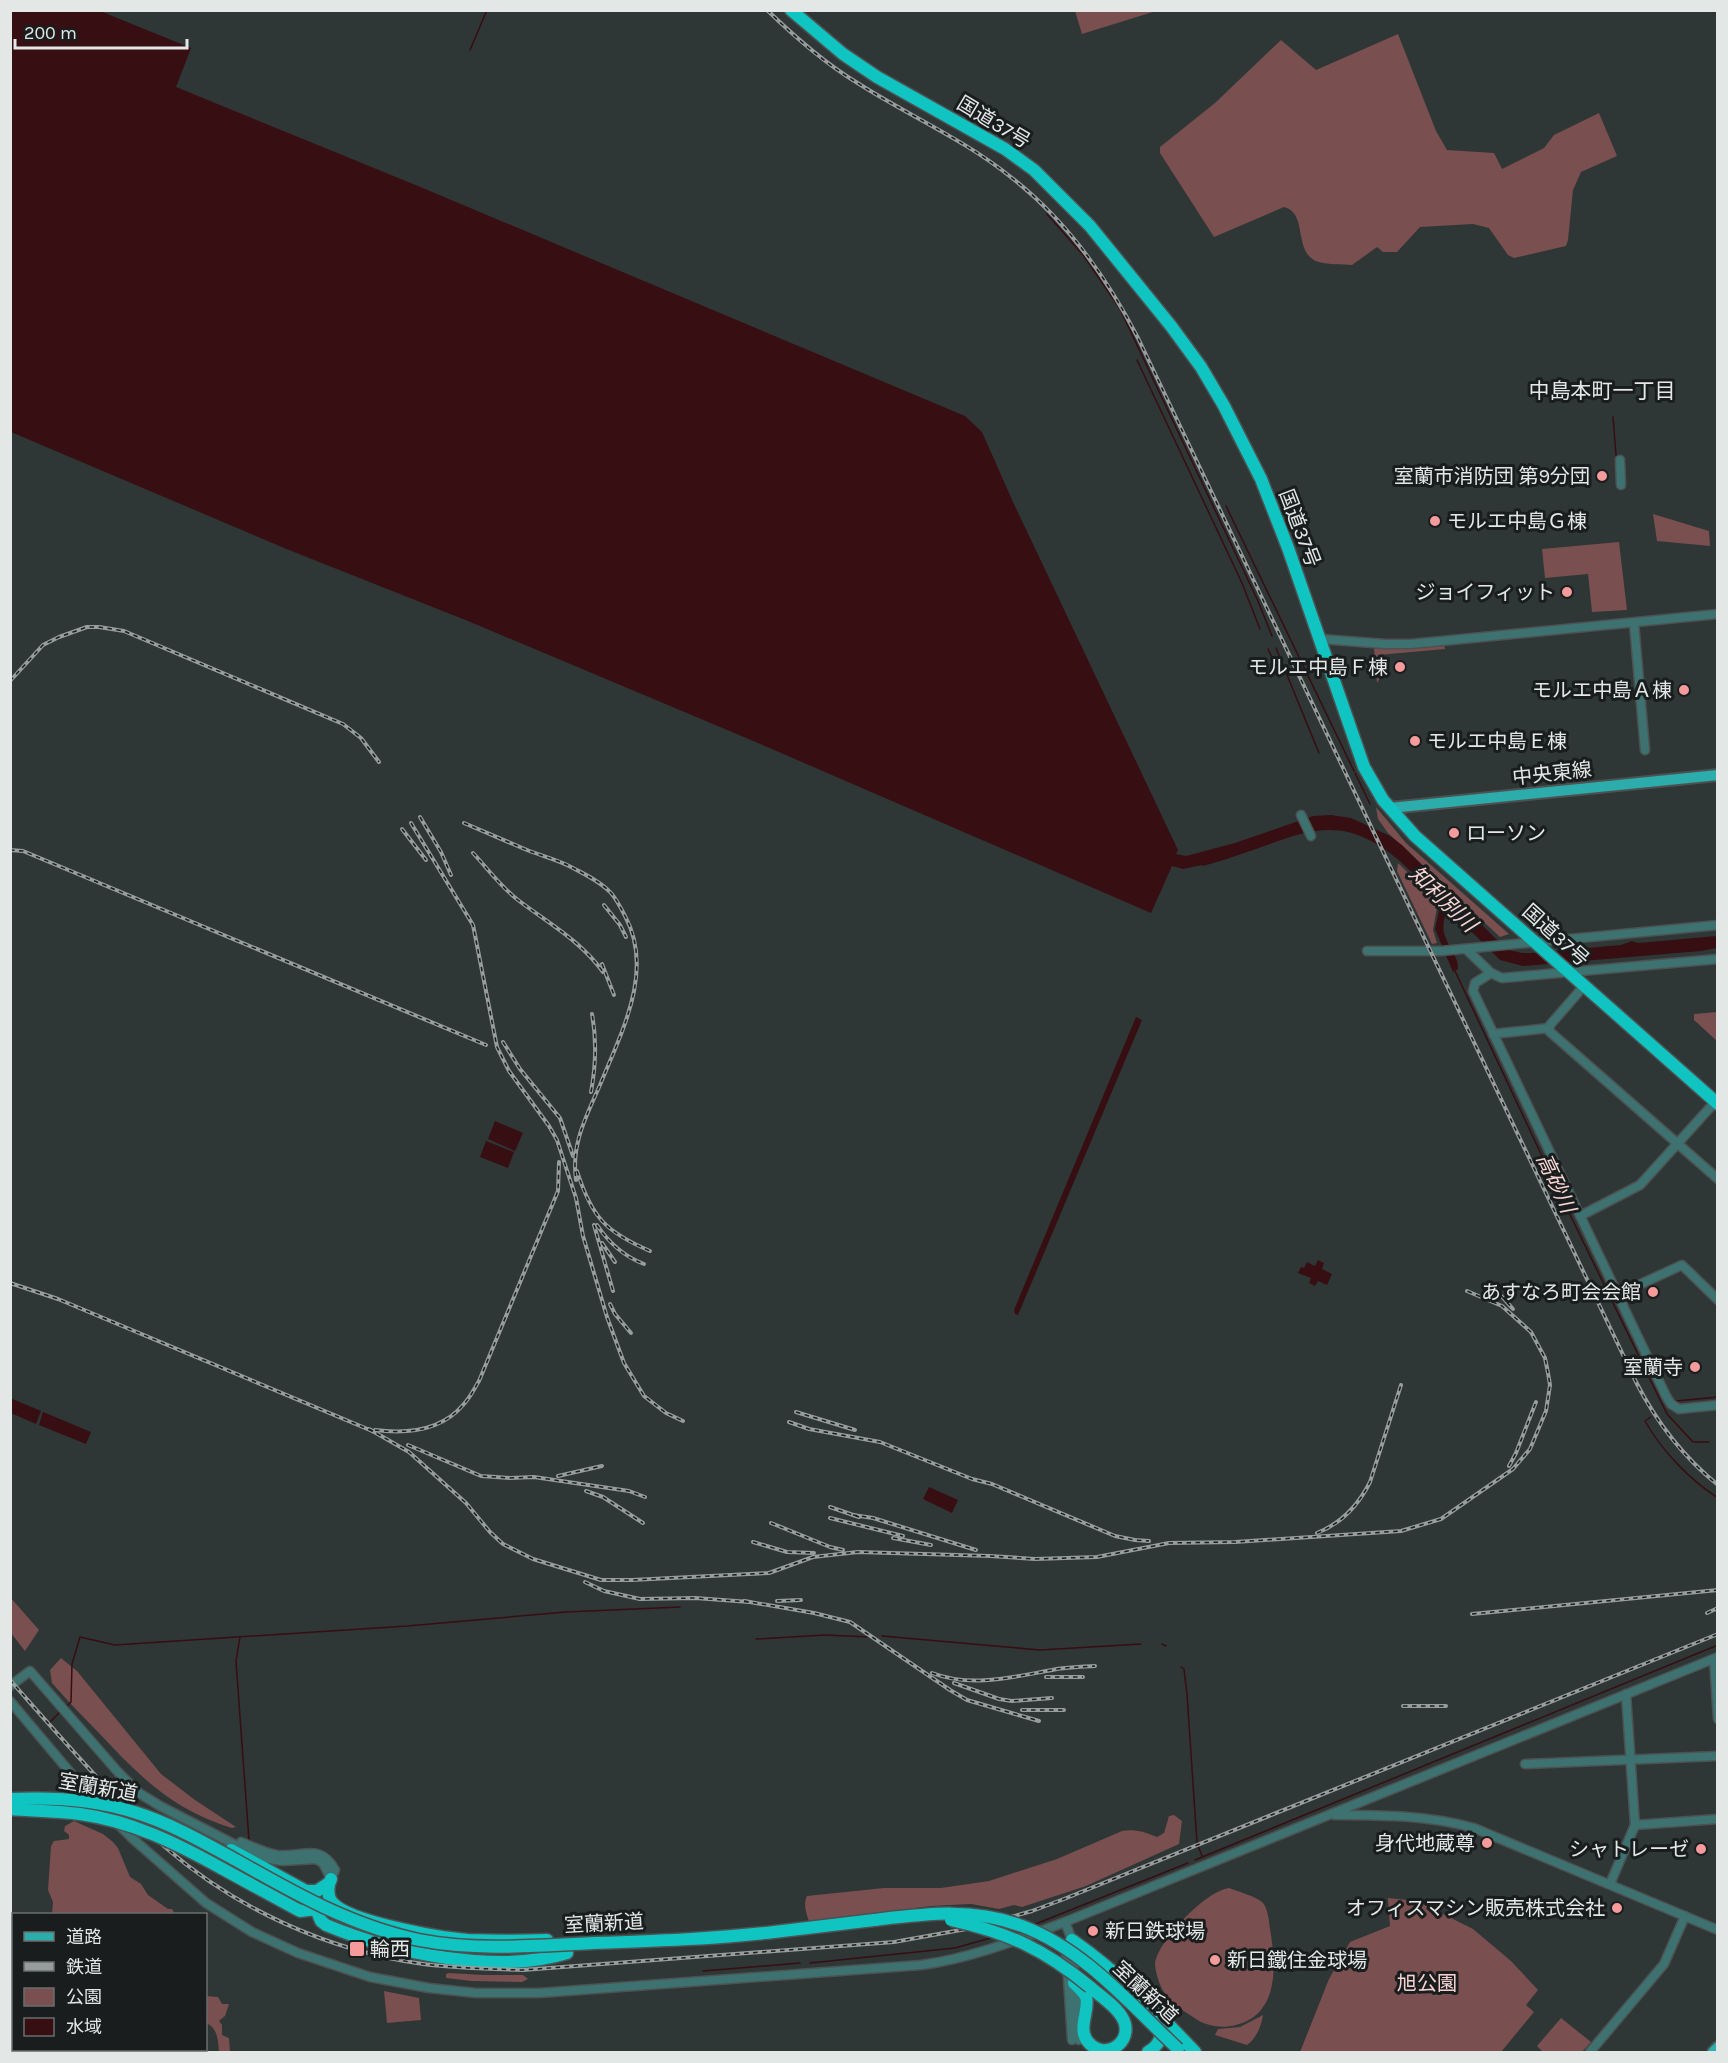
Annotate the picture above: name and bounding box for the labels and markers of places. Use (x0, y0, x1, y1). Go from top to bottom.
place label: 室蘭市消防団 第9分団 (1394, 465, 1590, 488)
marker: 室蘭市消防団 第9分団 (1595, 469, 1609, 483)
place label: モルエ中島Ｇ棟 (1447, 510, 1587, 533)
marker: モルエ中島Ｇ棟 (1428, 514, 1442, 528)
place label: ジョイフィット (1415, 581, 1555, 604)
marker: ジョイフィット (1560, 585, 1574, 599)
place label: モルエ中島Ｆ棟 (1248, 656, 1388, 679)
marker: モルエ中島Ｆ棟 (1393, 660, 1407, 674)
place label: モルエ中島Ａ棟 (1532, 679, 1672, 702)
marker: モルエ中島Ａ棟 (1677, 683, 1691, 697)
place label: モルエ中島Ｅ棟 (1427, 730, 1567, 753)
marker: モルエ中島Ｅ棟 (1408, 734, 1422, 748)
place label: ローソン (1466, 822, 1546, 845)
marker: ローソン (1447, 826, 1461, 840)
place label: あすなろ町会会館 (1481, 1281, 1641, 1304)
marker: あすなろ町会会館 (1646, 1285, 1660, 1299)
place label: 室蘭寺 (1623, 1356, 1683, 1379)
marker: 室蘭寺 (1688, 1360, 1702, 1374)
place label: 身代地蔵尊 (1375, 1832, 1475, 1855)
marker: 身代地蔵尊 (1480, 1836, 1494, 1850)
place label: シャトレーゼ (1569, 1838, 1689, 1861)
marker: シャトレーゼ (1694, 1842, 1708, 1856)
place label: オフィスマシン販売株式会社 (1346, 1897, 1605, 1920)
marker: オフィスマシン販売株式会社 (1610, 1901, 1624, 1915)
place label: 新日鉄球場 (1105, 1920, 1205, 1943)
marker: 新日鉄球場 (1086, 1924, 1100, 1938)
place label: 輪西 (370, 1938, 410, 1961)
marker: 輪西 (348, 1940, 366, 1958)
place label: 新日鐵住金球場 (1227, 1949, 1367, 1972)
marker: 新日鐵住金球場 (1208, 1953, 1222, 1967)

